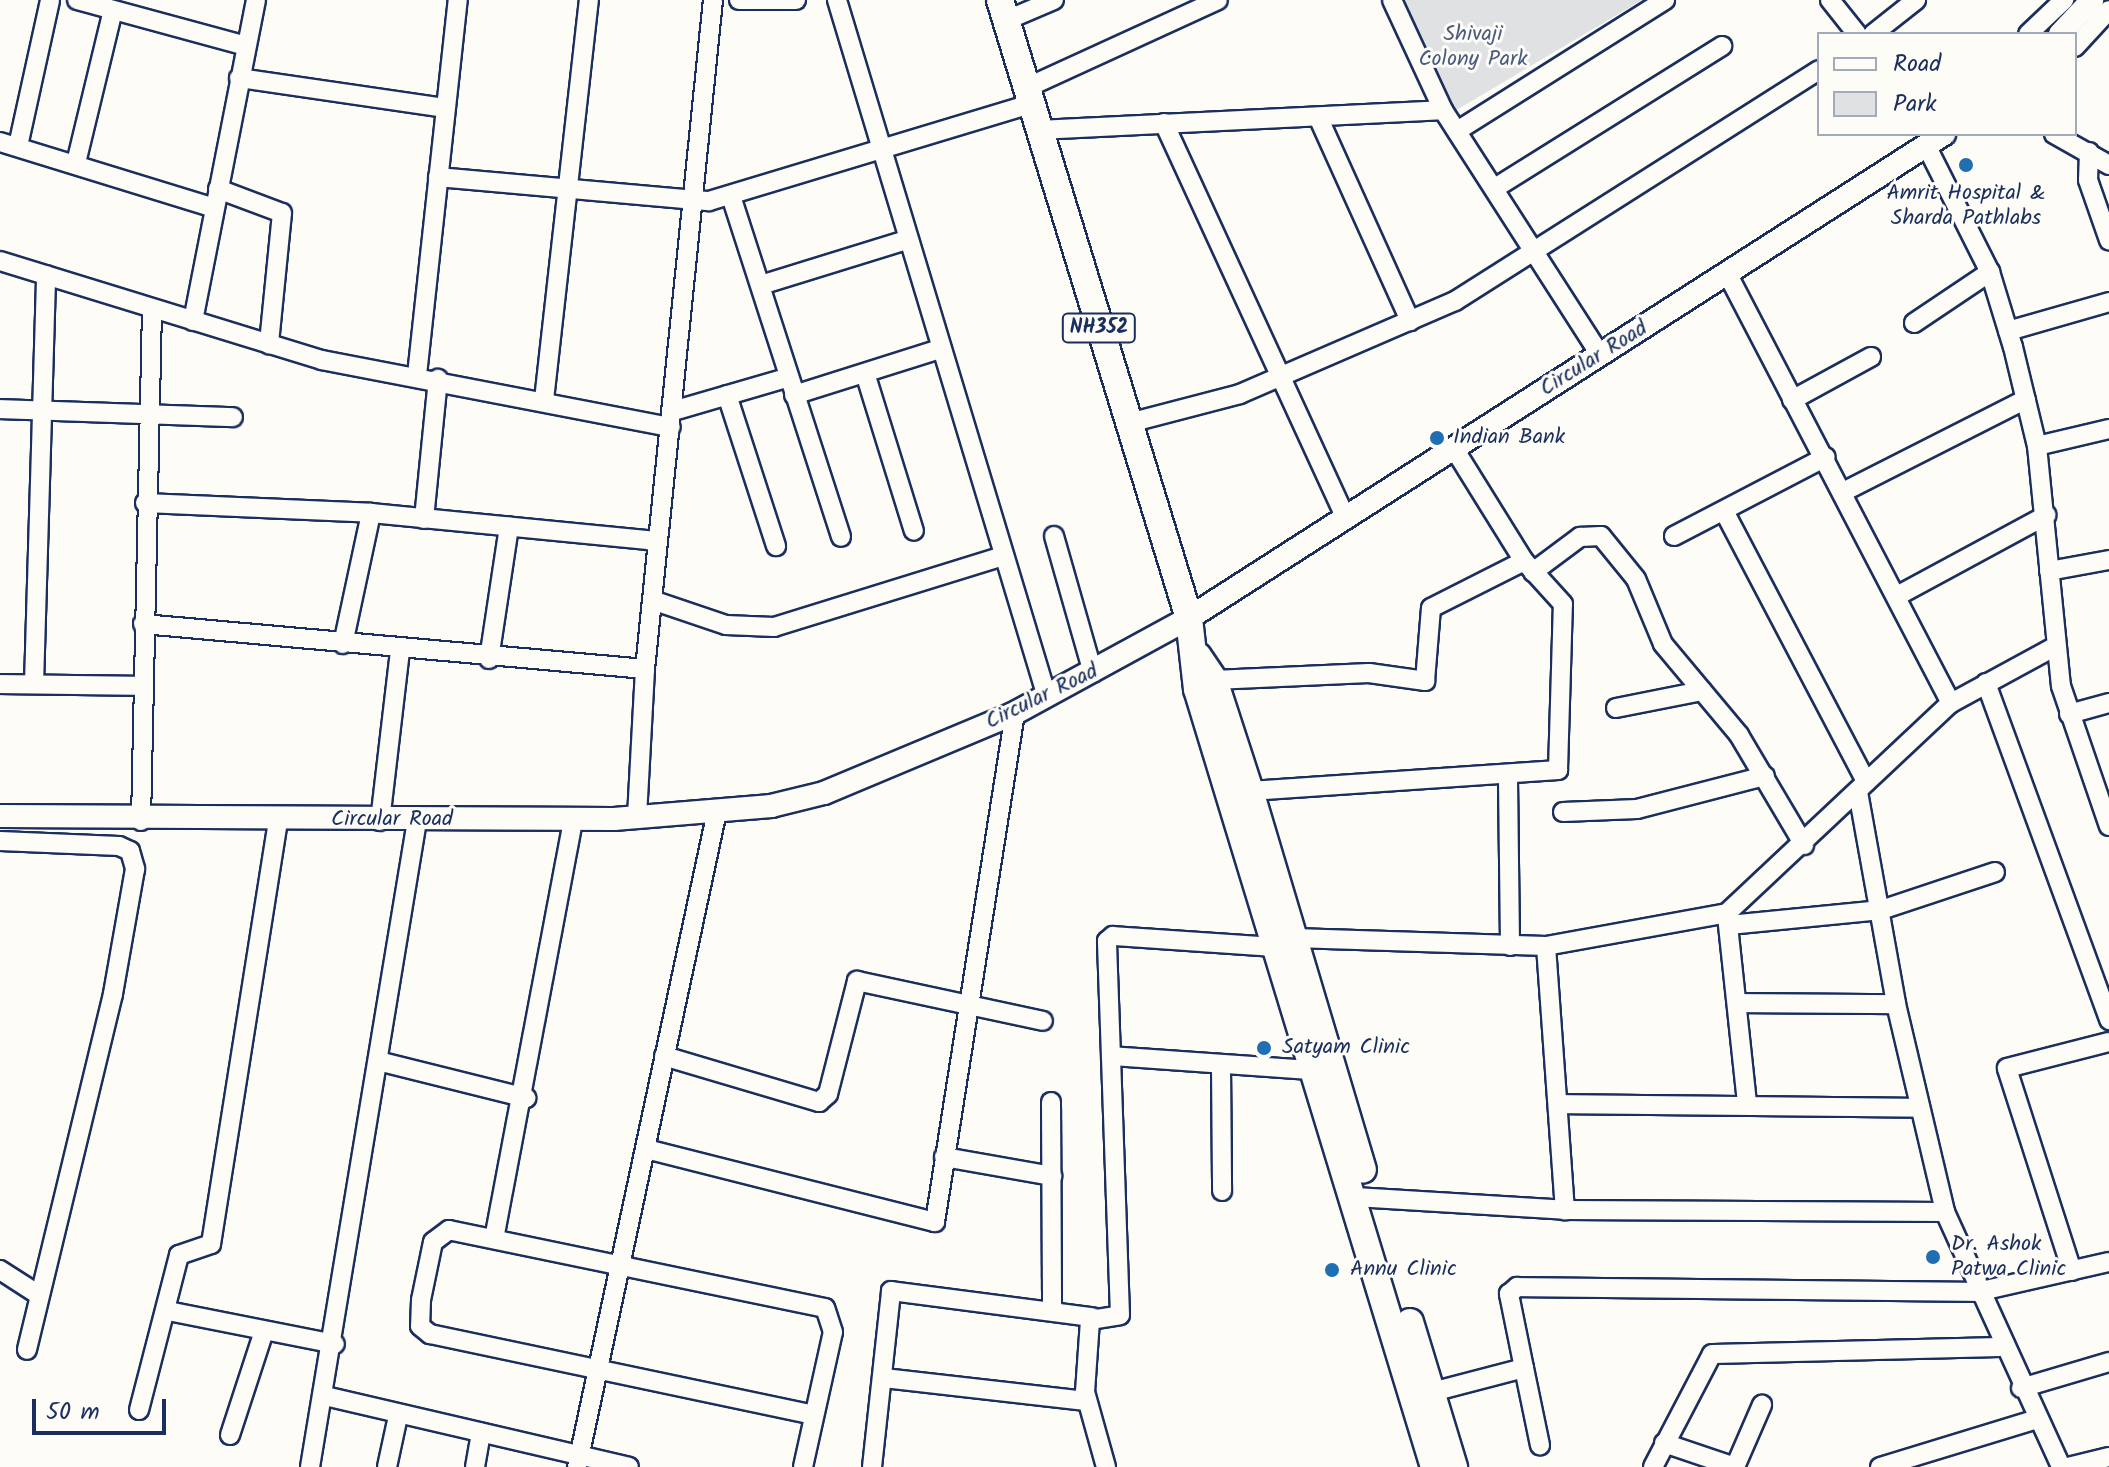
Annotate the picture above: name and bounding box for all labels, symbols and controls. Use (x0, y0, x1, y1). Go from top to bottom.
park label: Shivaji Colony Park (1418, 21, 1528, 72)
legend (1817, 32, 2077, 136)
text: Road (1893, 45, 1941, 84)
text: Park (1893, 85, 1937, 124)
marker: Amrit Hospital & Sharda Pathlabs (1955, 154, 1977, 176)
place label: Amrit Hospital & Sharda Pathlabs (1886, 180, 2046, 232)
road number: NH352 (1061, 312, 1137, 344)
street label: Circular Road (1535, 315, 1653, 403)
place label: Indian Bank (1453, 425, 1565, 451)
marker: Indian Bank (1428, 429, 1446, 447)
street label: Circular Road (981, 658, 1103, 736)
street label: Circular Road (331, 807, 453, 833)
place label: Satyam Clinic (1282, 1035, 1410, 1061)
marker: Satyam Clinic (1253, 1037, 1275, 1059)
place label: Dr. Ashok Patwa Clinic (1951, 1231, 2066, 1282)
marker: Dr. Ashok Patwa Clinic (1922, 1246, 1944, 1268)
place label: Annu Clinic (1350, 1257, 1457, 1283)
marker: Annu Clinic (1321, 1259, 1343, 1281)
scale bar (36, 1383, 170, 1433)
text: 50 m (46, 1393, 100, 1432)

